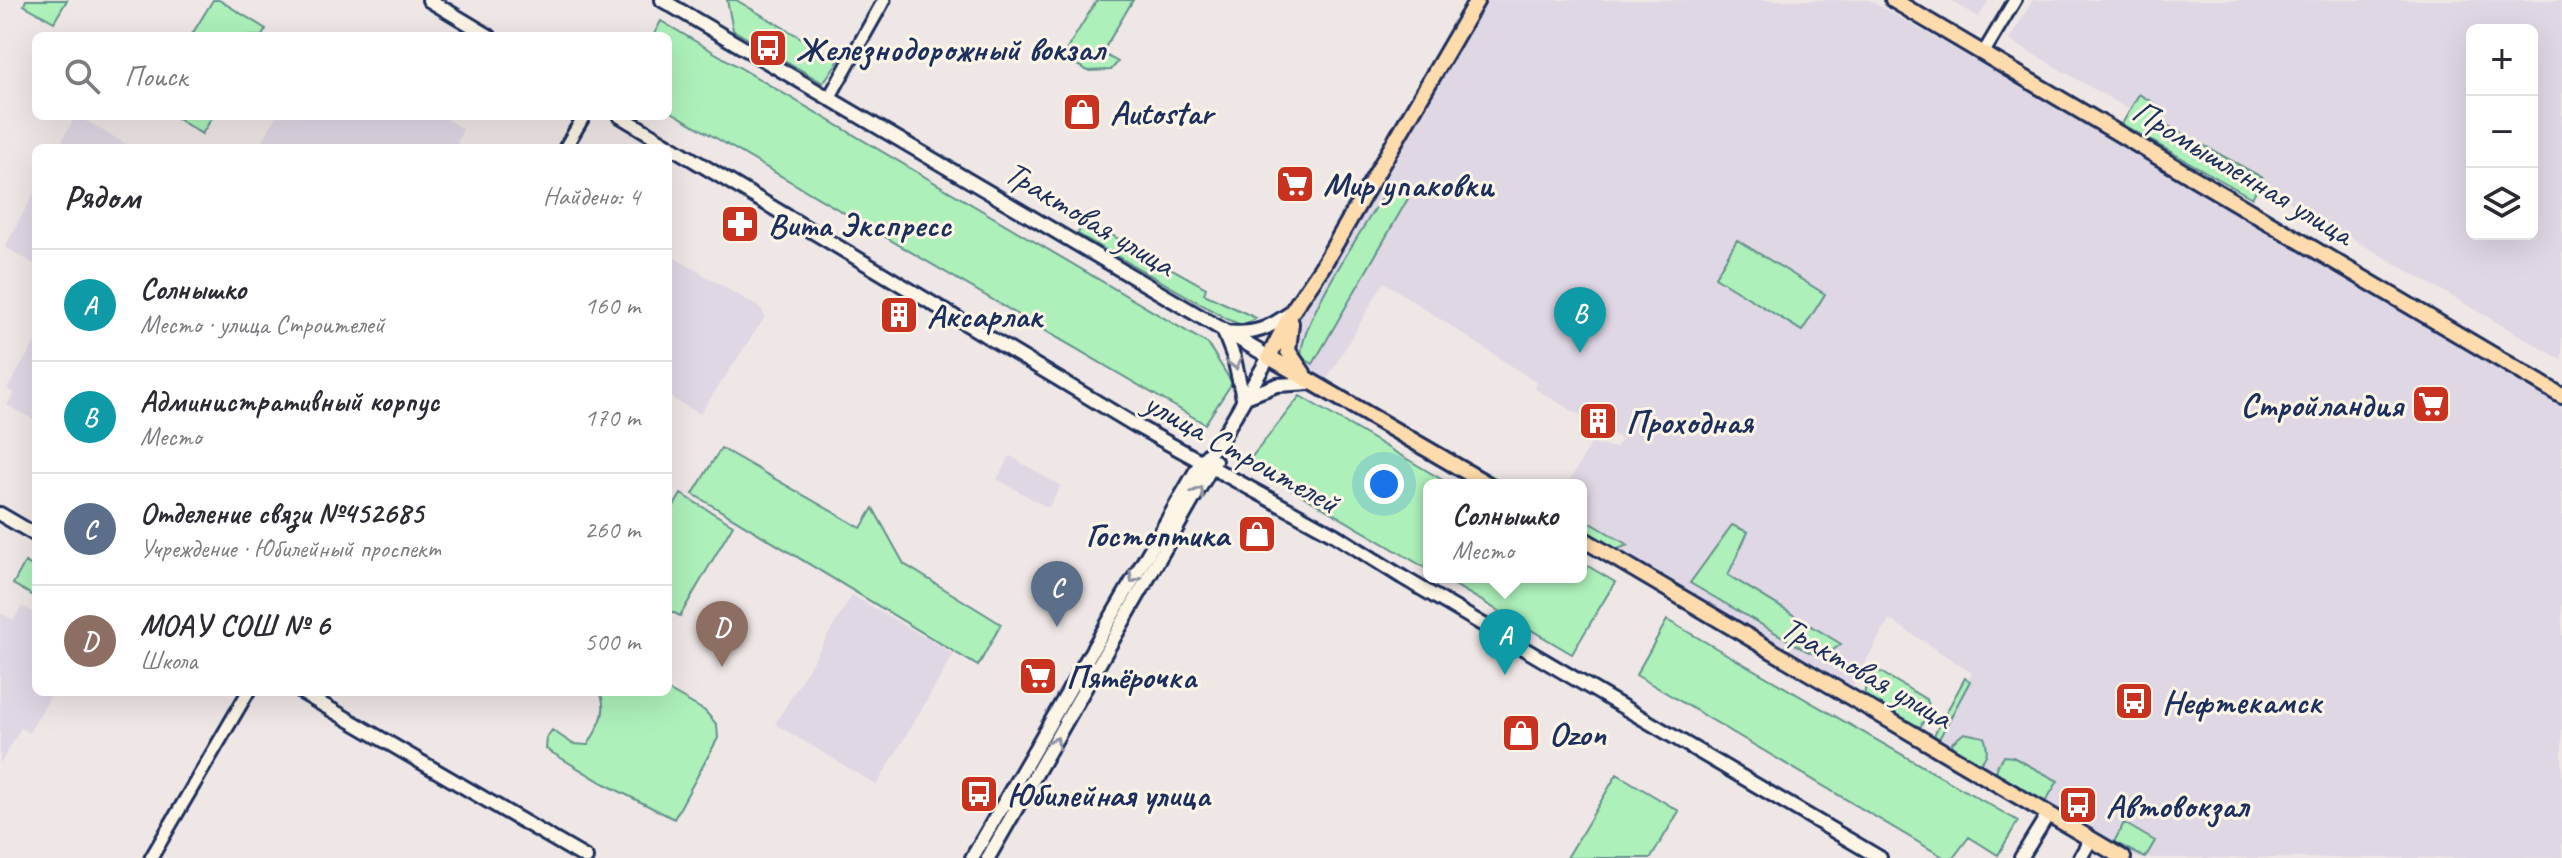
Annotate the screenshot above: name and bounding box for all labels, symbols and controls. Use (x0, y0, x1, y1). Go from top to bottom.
map controls (2466, 24, 2538, 240)
button: + (2466, 24, 2538, 96)
bus stop icon: Железнодорожный вокзал (747, 27, 789, 69)
place label: Железнодорожный вокзал (796, 27, 1107, 71)
search box (32, 32, 672, 120)
icon: search (60, 54, 104, 98)
text: Поиск (124, 57, 187, 95)
street label: Промышленная улица (2125, 89, 2364, 256)
shop icon: Autostar (1061, 91, 1103, 133)
place label: Autostar (1110, 91, 1217, 134)
button: − (2466, 96, 2538, 168)
street label: Трактовая улица (997, 150, 1185, 287)
supermarket icon: Мир упаковки (1274, 163, 1316, 205)
place label: Мир упаковки (1323, 163, 1495, 206)
button: layers (2466, 168, 2538, 240)
text: Рядом (64, 175, 140, 218)
text: Найдено: 4 (543, 180, 640, 213)
pharmacy icon: Вита Экспресс (719, 203, 761, 245)
place label: Вита Экспресс (768, 203, 952, 246)
text: Солнышко (140, 270, 246, 308)
pin: B (1554, 287, 1606, 353)
text: A (83, 289, 97, 322)
text: 160 m (584, 289, 640, 322)
building icon: Аксарлак (878, 294, 920, 336)
place label: Аксарлак (927, 294, 1044, 337)
text: Место · улица Строителей (140, 308, 385, 341)
one-way arrow (1226, 357, 1243, 371)
street label: улица Строителей (1135, 380, 1349, 524)
text: Административный корпус (140, 382, 439, 420)
place label: Стройландия (2241, 383, 2406, 426)
supermarket icon: Стройландия (2410, 383, 2452, 425)
building icon: Проходная (1577, 400, 1619, 442)
place label: Проходная (1626, 400, 1754, 443)
text: B (83, 401, 97, 434)
text: 170 m (584, 401, 640, 434)
text: Место (140, 420, 202, 453)
your location (1364, 464, 1404, 504)
popup (1423, 479, 1587, 583)
one-way arrow (1189, 486, 1205, 501)
text: Отделение связи №452685 (140, 494, 423, 532)
text: Солнышко (1452, 496, 1558, 534)
text: C (84, 513, 96, 546)
text: 260 m (584, 513, 640, 546)
place label: Гостоптика (1086, 513, 1232, 556)
shop icon: Гостоптика (1236, 513, 1278, 555)
text: Учреждение · Юбилейный проспект (140, 532, 441, 565)
text: Место (1452, 534, 1514, 567)
pin: C (1031, 561, 1083, 627)
one-way arrow (1128, 569, 1144, 584)
pin: D (696, 601, 748, 667)
text: МОАУ СОШ № 6 (140, 606, 330, 644)
street label: Трактовая улица (1774, 606, 1962, 739)
pin: A (1479, 609, 1531, 675)
text: D (82, 625, 98, 658)
text: 500 m (584, 625, 640, 658)
text: Школа (140, 644, 197, 677)
supermarket icon: Пятёрочка (1017, 655, 1059, 697)
place label: Пятёрочка (1066, 655, 1198, 698)
bus stop icon: Нефтекамск (2113, 680, 2155, 722)
place label: Нефтекамск (2162, 680, 2324, 723)
shop icon: Ozon (1500, 712, 1542, 754)
place label: Ozon (1549, 712, 1607, 755)
one-way arrow (1045, 736, 1061, 751)
bus stop icon: Юбилейная улица (958, 773, 1000, 815)
place label: Юбилейная улица (1007, 773, 1212, 816)
bus stop icon: Автовокзал (2057, 784, 2099, 826)
place label: Автовокзал (2106, 784, 2251, 828)

